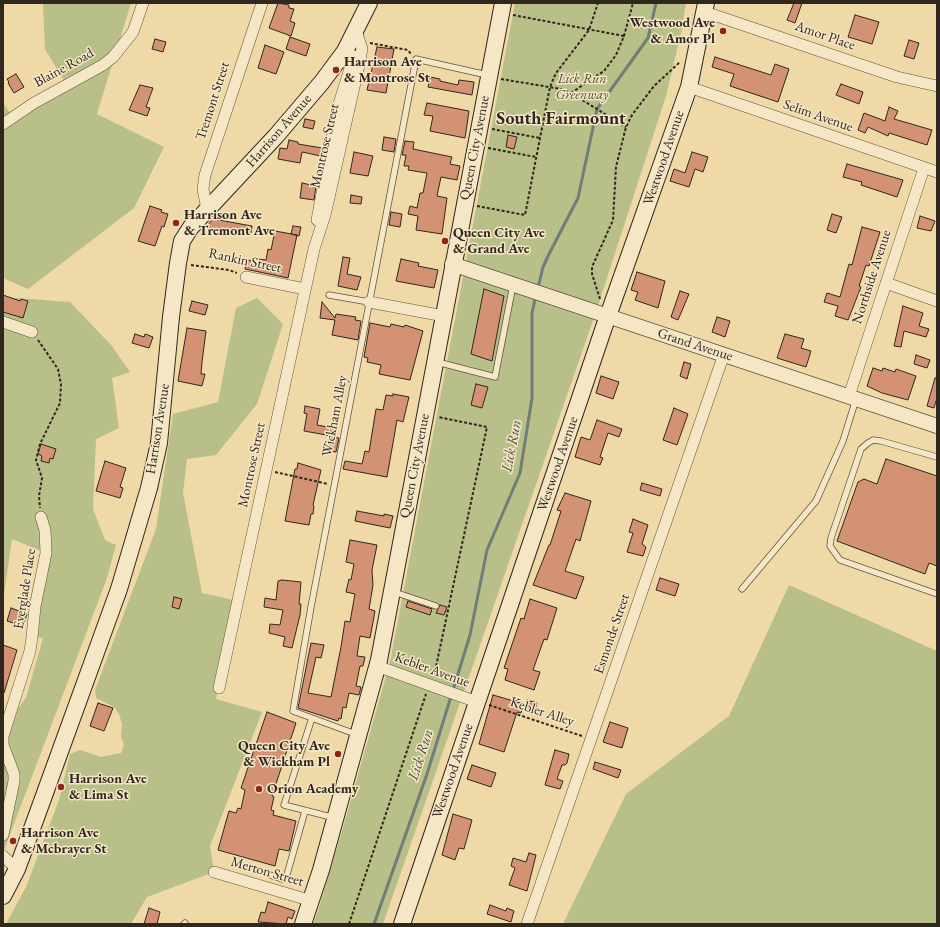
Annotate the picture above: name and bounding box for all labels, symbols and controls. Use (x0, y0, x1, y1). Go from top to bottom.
place label: Westwood Ave & Amor Pl (629, 15, 715, 48)
street label: Amor Place (793, 18, 857, 54)
marker: Westwood Ave & Amor Pl (718, 26, 728, 36)
street label: Blaine Road (31, 45, 97, 91)
place label: Harrison Ave & Montrose St (344, 54, 430, 86)
street label: Tremont Street (192, 60, 234, 142)
marker: Harrison Ave & Montrose St (331, 65, 341, 75)
park label: Lick Run Greenway (556, 71, 608, 104)
street label: Harrison Avenue (243, 91, 315, 171)
street label: Queen City Avenue (457, 94, 493, 202)
street label: Selim Avenue (781, 96, 855, 136)
street label: Montrose Street (307, 102, 343, 190)
district label: South Fairmount (496, 108, 626, 130)
street label: Westwood Avenue (640, 108, 688, 208)
place label: Harrison Ave & Tremont Ave (184, 207, 275, 240)
marker: Harrison Ave & Tremont Ave (171, 218, 181, 228)
place label: Queen City Ave & Grand Ave (453, 225, 545, 258)
street label: Northside Avenue (849, 228, 895, 326)
marker: Queen City Ave & Grand Ave (440, 236, 450, 246)
street label: Rankin Street (207, 245, 283, 277)
street label: Grand Avenue (655, 325, 735, 365)
street label: Wickham Alley (319, 374, 351, 458)
street label: Harrison Avenue (143, 382, 173, 476)
street label: Queen City Avenue (397, 412, 433, 520)
street label: Westwood Avenue (534, 414, 582, 514)
water label: Lick Run (498, 418, 526, 474)
street label: Montrose Street (235, 421, 269, 509)
street label: Everglade Place (10, 548, 40, 630)
street label: Esmonde Street (590, 592, 634, 676)
street label: Kebler Avenue (392, 649, 472, 691)
street label: Kebler Alley (508, 694, 576, 730)
street label: Westwood Avenue (429, 721, 477, 821)
water label: Lick Run (404, 727, 438, 783)
place label: Queen City Ave & Wickham Pl (238, 738, 330, 770)
marker: Queen City Ave & Wickham Pl (333, 749, 343, 759)
place label: Harrison Ave & Lima St (69, 771, 147, 804)
place label: Orion Academy (267, 781, 358, 797)
marker: Harrison Ave & Lima St (56, 782, 66, 792)
marker: Orion Academy (254, 784, 264, 794)
place label: Harrison Ave & Mcbrayer St (21, 825, 107, 858)
marker: Harrison Ave & Mcbrayer St (8, 836, 18, 846)
street label: Merton Street (229, 854, 305, 890)

